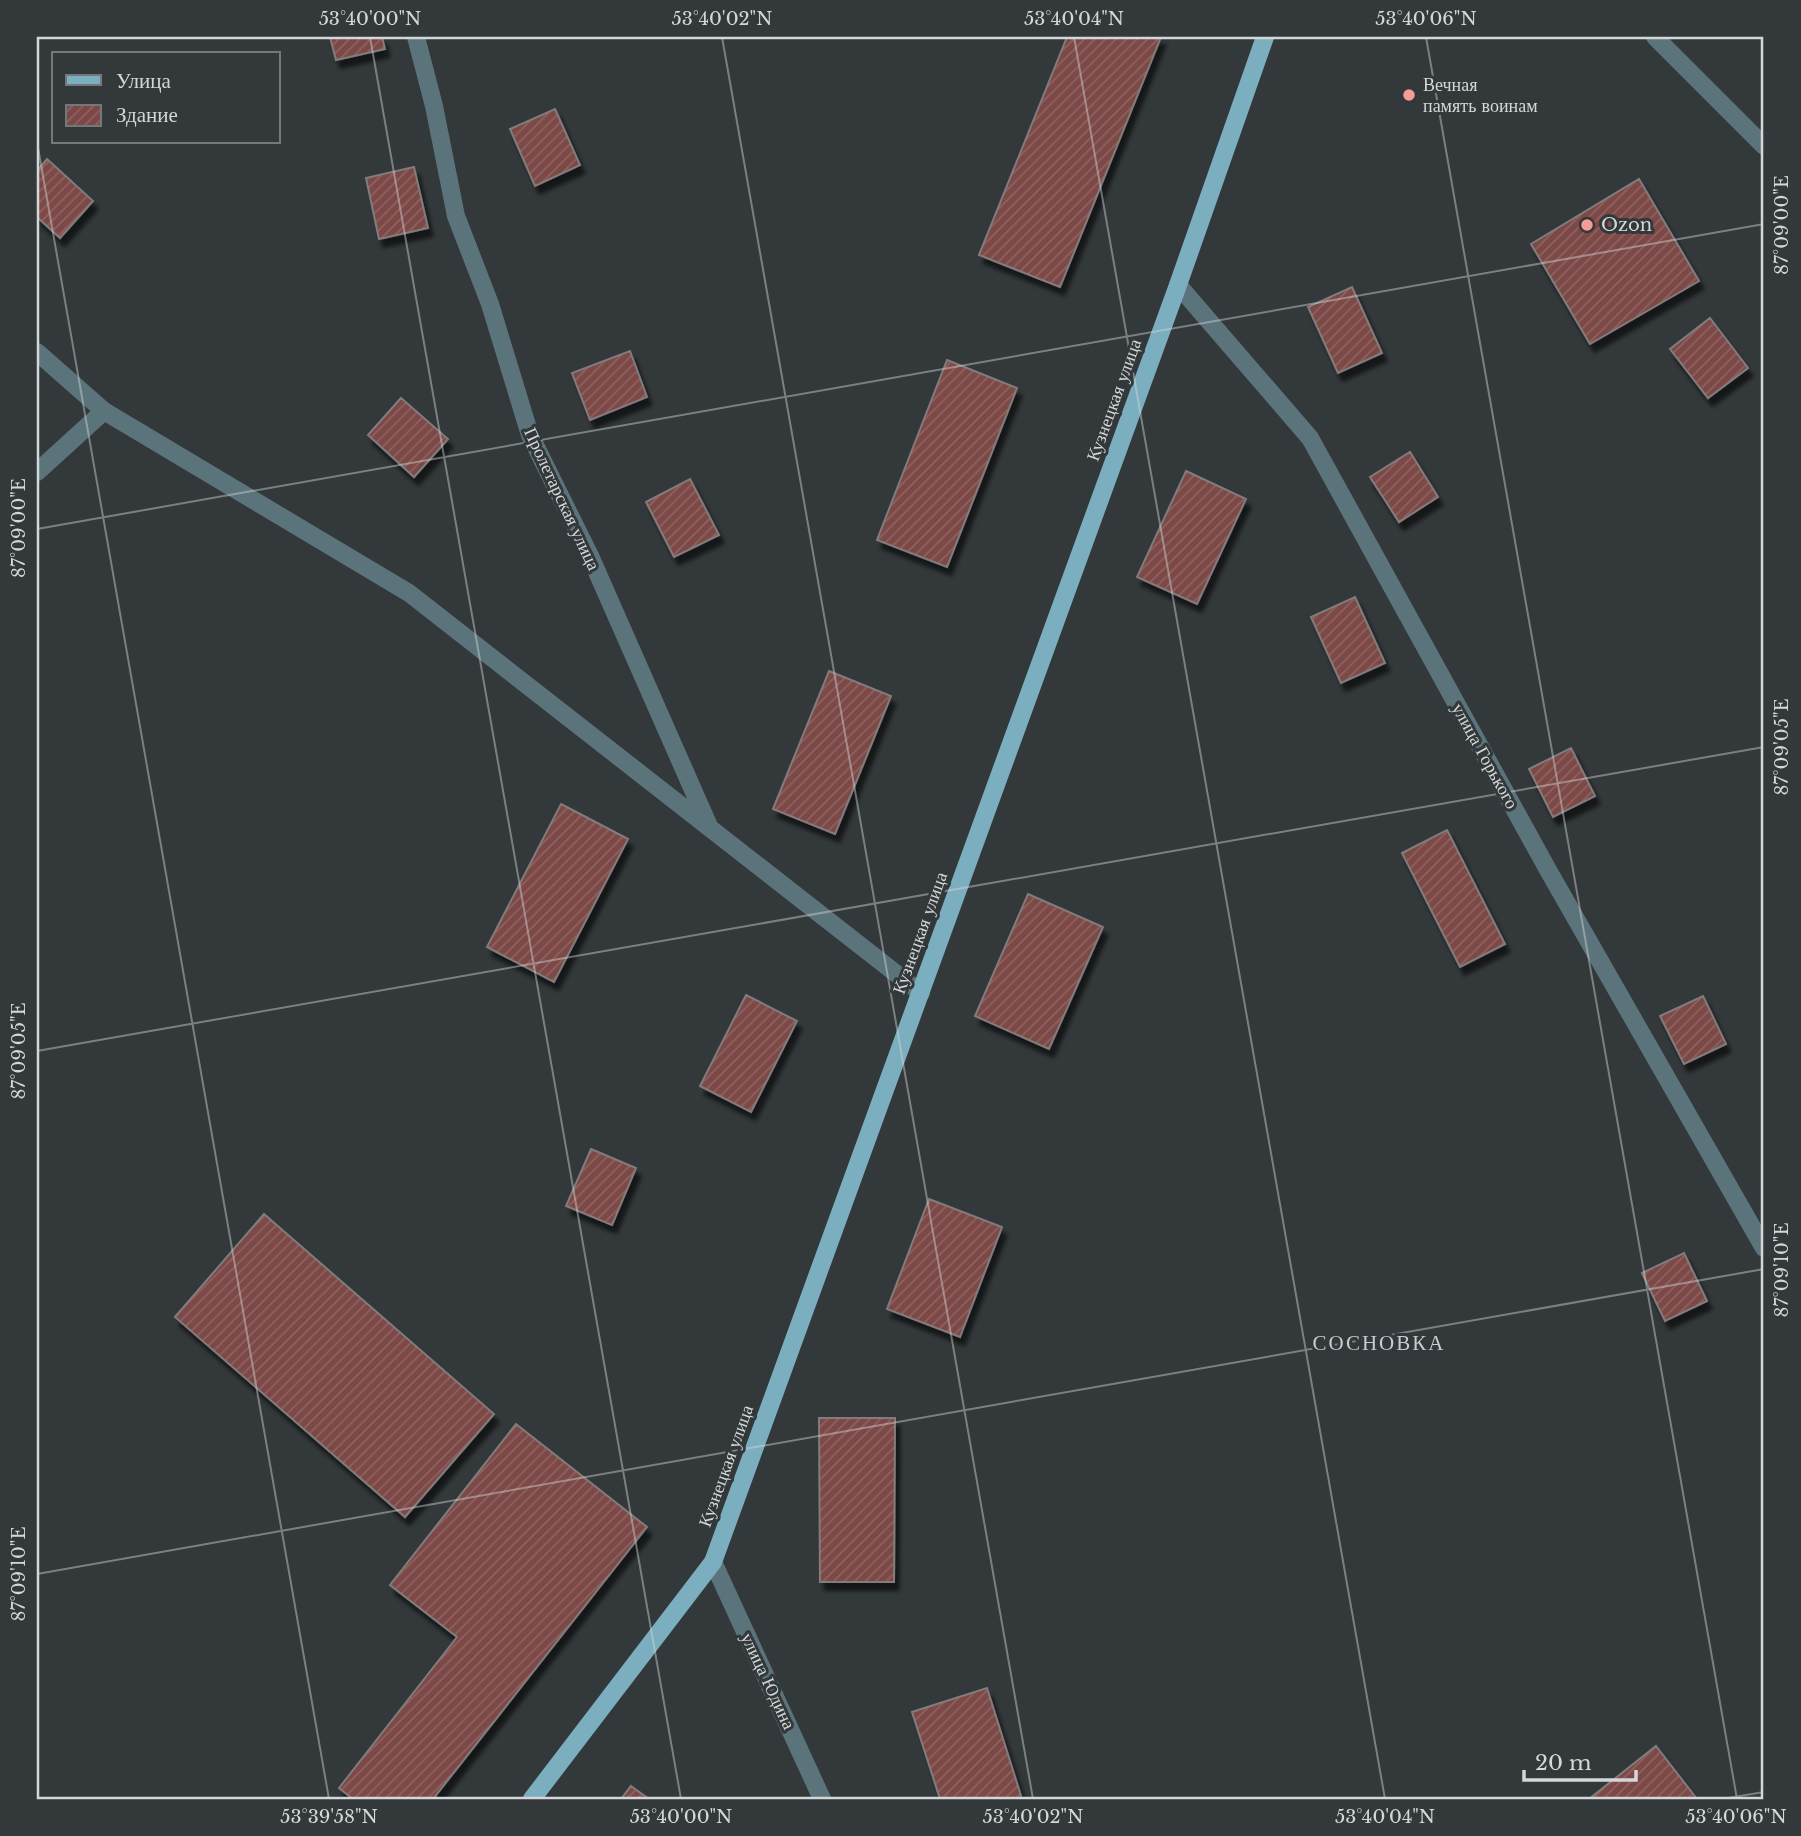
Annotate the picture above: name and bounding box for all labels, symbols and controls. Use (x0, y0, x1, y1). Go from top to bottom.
text: 53°40'00"N (319, 8, 421, 30)
text: 53°40'02"N (672, 8, 772, 30)
text: 53°40'04"N (1024, 8, 1124, 30)
text: 53°40'06"N (1375, 8, 1477, 30)
legend (52, 52, 280, 144)
text: Улица (116, 68, 171, 94)
place label: Вечная память воинам (1423, 74, 1538, 117)
marker: Вечная память воинам (1401, 87, 1417, 103)
text: Здание (116, 102, 178, 128)
text: 87°09'00"E (1771, 175, 1793, 275)
place label: Ozon (1601, 214, 1652, 236)
marker: Ozon (1579, 217, 1595, 233)
street label: Кузнецкая улица (1082, 336, 1146, 464)
street label: Пролетарская улица (519, 424, 605, 574)
text: 87°09'00"E (8, 478, 30, 578)
text: 87°09'05"E (1771, 698, 1793, 796)
street label: улица Горького (1447, 699, 1523, 813)
street label: Кузнецкая улица (888, 869, 952, 997)
text: 87°09'05"E (8, 1002, 30, 1100)
text: 87°09'10"E (1771, 1222, 1793, 1318)
district label: СОСНОВКА (1313, 1330, 1445, 1356)
street label: Кузнецкая улица (694, 1402, 758, 1530)
text: 87°09'10"E (8, 1526, 30, 1622)
street label: улица Юдина (736, 1629, 800, 1733)
scale bar (1524, 1738, 1636, 1782)
text: 20 m (1535, 1750, 1592, 1776)
text: 53°39'58"N (280, 1806, 378, 1828)
text: 53°40'00"N (630, 1806, 732, 1828)
text: 53°40'02"N (983, 1806, 1083, 1828)
text: 53°40'04"N (1335, 1806, 1435, 1828)
text: 53°40'06"N (1685, 1806, 1787, 1828)

